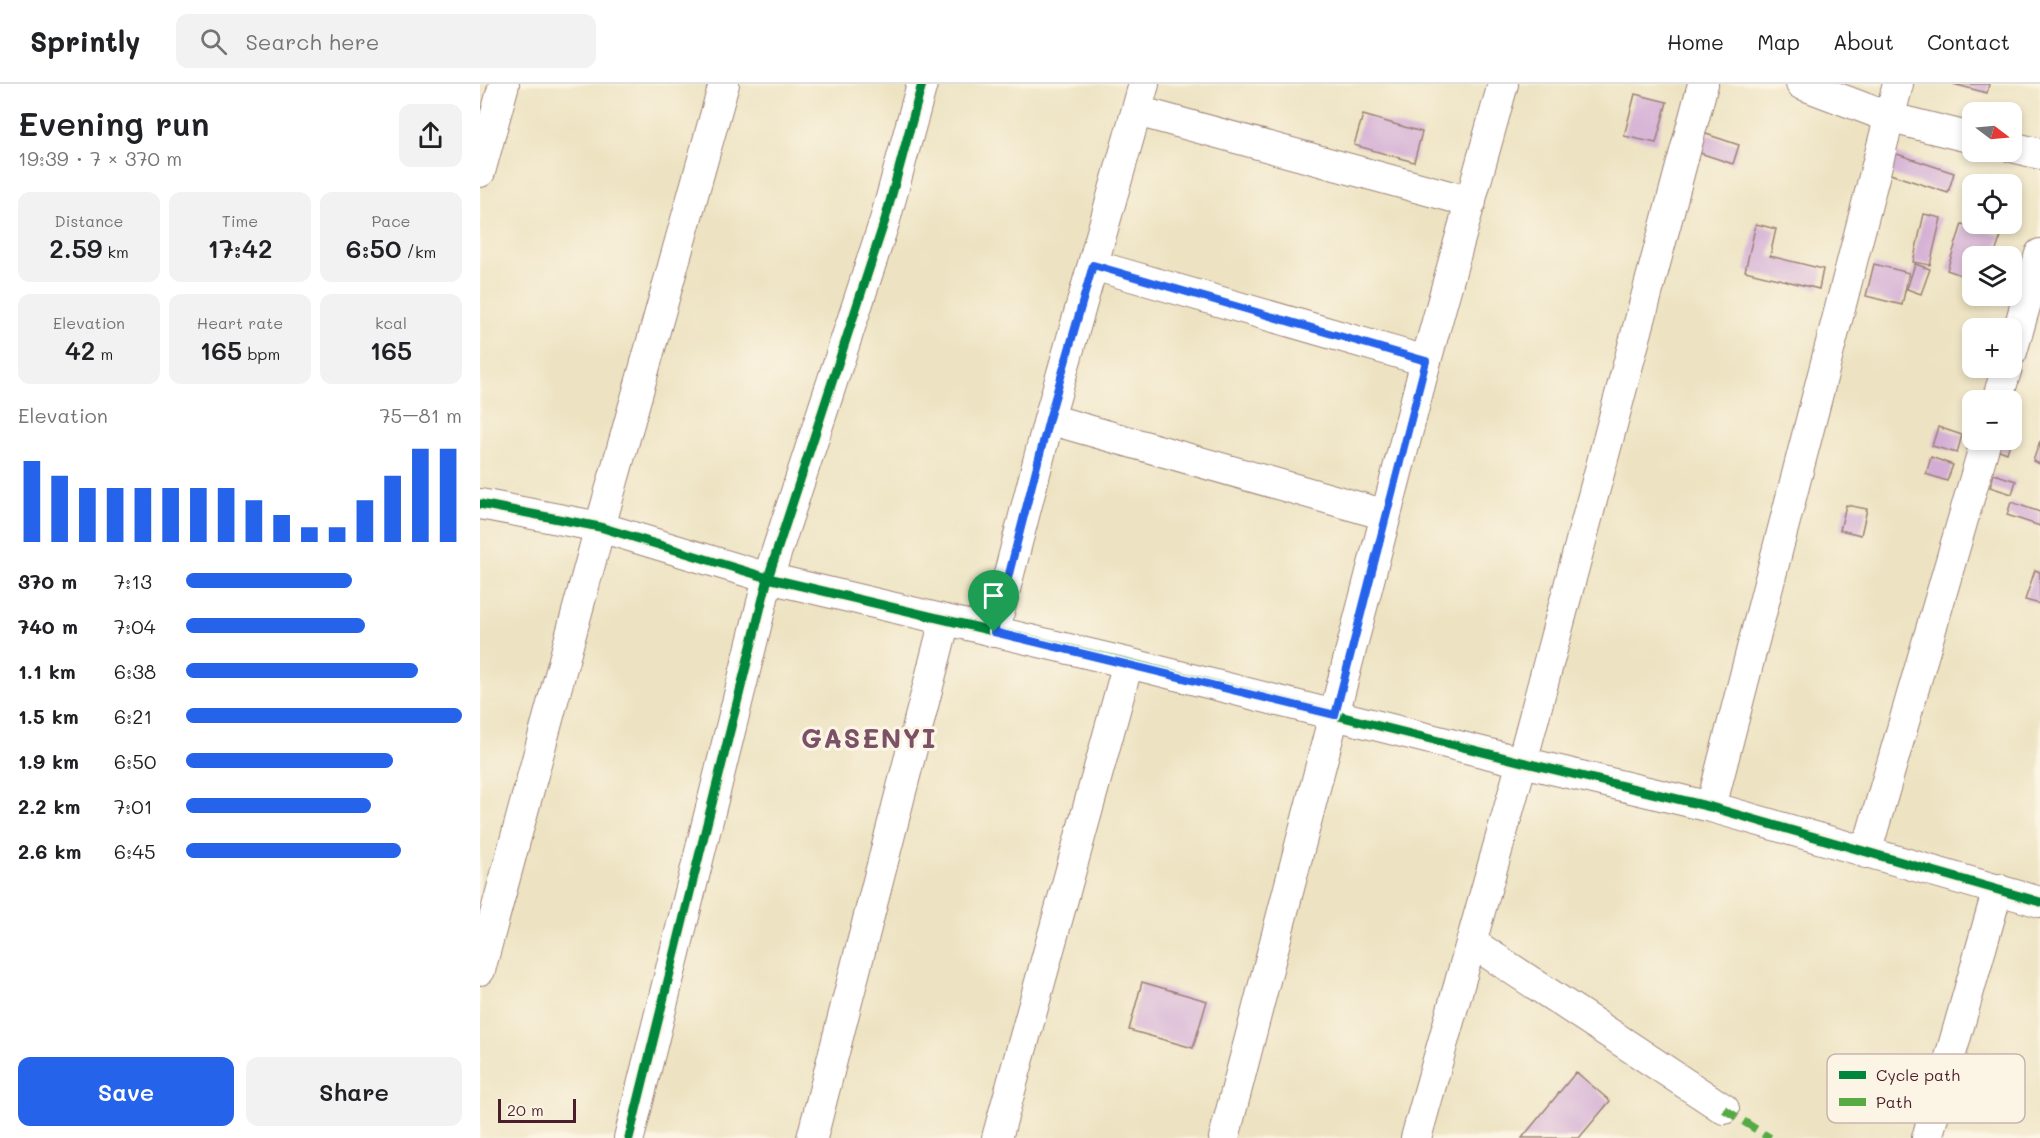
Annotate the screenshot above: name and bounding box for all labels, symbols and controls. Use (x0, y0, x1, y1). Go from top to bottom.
search box (176, 14, 596, 68)
text: Sprintly (30, 23, 140, 59)
icon: search (197, 25, 230, 58)
text: Search here (245, 27, 379, 56)
text: Home (1667, 28, 1724, 55)
text: Map (1757, 28, 1800, 55)
text: About (1833, 28, 1894, 55)
text: Contact (1927, 28, 2010, 55)
text: Evening run (18, 101, 210, 144)
north arrow (1962, 102, 2022, 162)
map controls (1962, 102, 2022, 450)
button: share (399, 104, 462, 167)
text: 19:39 · 7 × 370 m (18, 145, 182, 171)
button: locate (1962, 174, 2022, 234)
text: Distance (55, 210, 123, 231)
text: Time (222, 210, 258, 231)
text: Pace (371, 210, 411, 231)
text: 2.59 (49, 231, 102, 265)
text: 17:42 (208, 231, 272, 265)
text: 6:50 (346, 231, 401, 265)
text: km (102, 241, 129, 262)
text: /km (401, 241, 436, 262)
button: layers (1962, 246, 2022, 306)
text: Elevation (53, 312, 125, 333)
text: Heart rate (197, 312, 283, 333)
text: kcal (375, 312, 407, 333)
button: + (1962, 318, 2022, 378)
text: 42 (65, 333, 95, 367)
text: 165 (200, 333, 242, 367)
text: 165 (370, 333, 412, 367)
text: m (95, 343, 113, 364)
text: bpm (242, 343, 280, 364)
button: − (1962, 390, 2022, 450)
text: Elevation (18, 402, 108, 428)
text: 75–81 m (379, 402, 462, 428)
text: 370 m (18, 568, 77, 594)
text: 7:13 (114, 568, 152, 594)
pin (968, 570, 1019, 632)
icon: arrive (977, 579, 1010, 612)
text: 740 m (18, 613, 78, 639)
text: 7:04 (114, 613, 155, 639)
text: 1.1 km (18, 658, 76, 684)
text: 6:38 (114, 658, 156, 684)
text: 1.5 km (18, 703, 79, 729)
text: 6:21 (114, 703, 152, 729)
district label: GASENYI (801, 720, 937, 755)
text: 1.9 km (18, 748, 79, 774)
text: 6:50 (114, 748, 156, 774)
text: 2.2 km (18, 793, 80, 819)
text: 7:01 (114, 793, 153, 819)
text: 2.6 km (18, 838, 81, 864)
text: 6:45 (114, 838, 156, 864)
legend (1827, 1054, 2025, 1123)
button: Save (18, 1057, 234, 1126)
button: Share (246, 1057, 462, 1126)
text: Cycle path (1876, 1064, 1960, 1085)
text: Path (1876, 1091, 1912, 1112)
scale bar (498, 1096, 576, 1124)
text: 20 m (507, 1099, 544, 1120)

